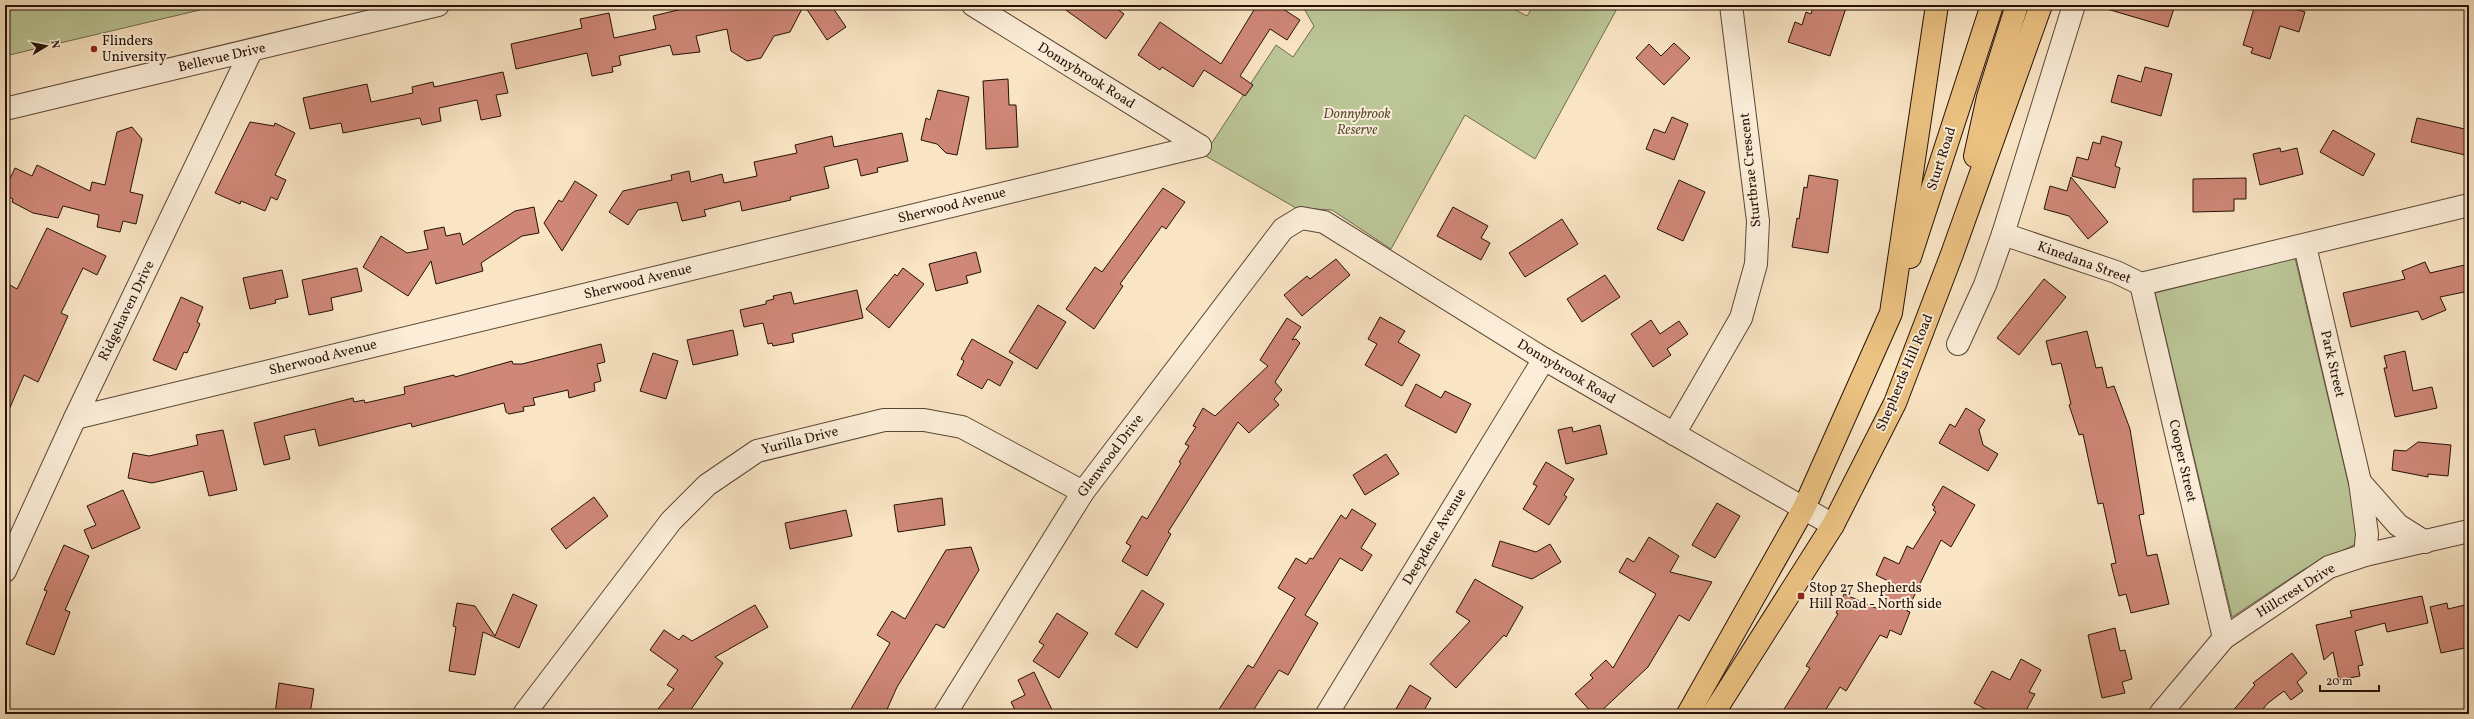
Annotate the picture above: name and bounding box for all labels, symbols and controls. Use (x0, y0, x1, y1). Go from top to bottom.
north arrow (26, 26, 66, 66)
place label: Flinders University (102, 32, 167, 67)
street label: Donnybrook Road (1034, 38, 1138, 114)
text: N (46, 39, 62, 50)
street label: Bellevue Drive (176, 39, 268, 77)
marker: Flinders University (89, 44, 99, 54)
park label: Donnybrook Reserve (1323, 105, 1391, 140)
street label: Sturtbrae Crescent (1736, 112, 1766, 228)
street label: Sturt Road (1923, 125, 1961, 193)
street label: Sherwood Avenue (896, 183, 1008, 229)
street label: Kinedana Street (2035, 237, 2134, 289)
street label: Ridgehaven Drive (94, 257, 160, 364)
street label: Sherwood Avenue (582, 259, 694, 305)
street label: Shepherds Hill Road (1872, 311, 1938, 435)
street label: Park Street (2315, 329, 2349, 399)
street label: Sherwood Avenue (267, 335, 379, 381)
street label: Donnybrook Road (1513, 335, 1619, 409)
street label: Glenwood Drive (1074, 410, 1149, 501)
street label: Cooper Street (2163, 418, 2201, 504)
street label: Yurilla Drive (760, 422, 841, 460)
street label: Deepdene Avenue (1399, 485, 1472, 589)
street label: Hillcrest Drive (2253, 559, 2339, 623)
place label: Stop 27 Shepherds Hill Road - North side (1809, 579, 1942, 614)
marker: Stop 27 Shepherds Hill Road - North side (1796, 591, 1806, 601)
scale bar (2320, 667, 2379, 693)
text: 20 m (2326, 674, 2353, 690)

